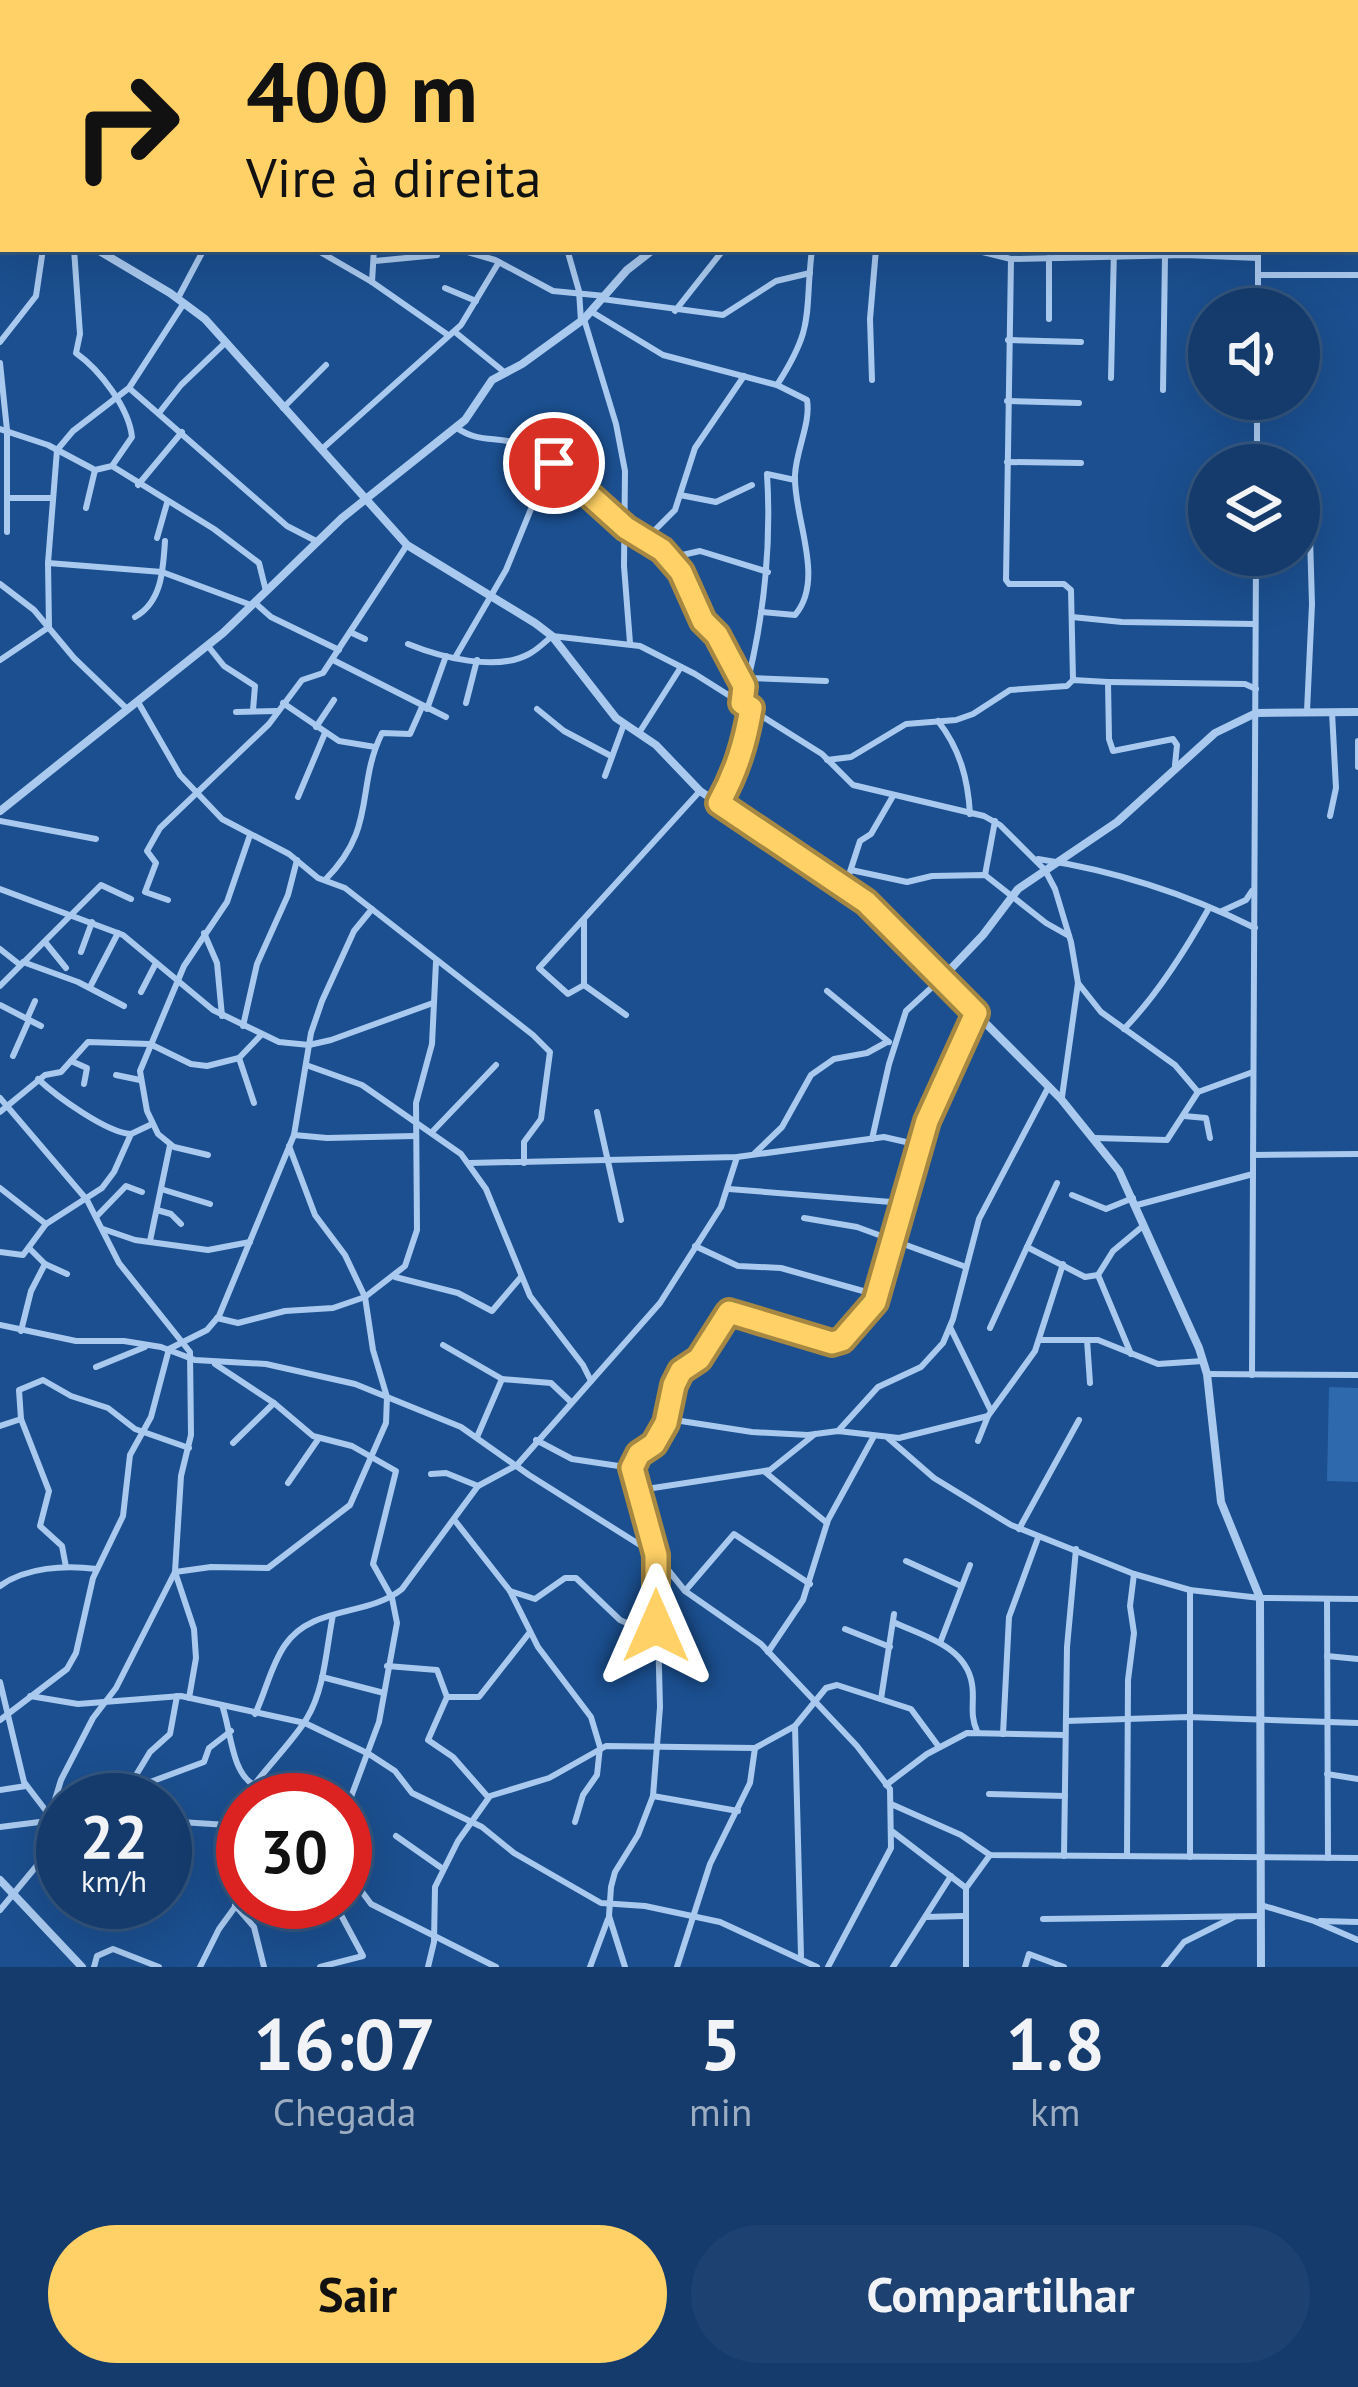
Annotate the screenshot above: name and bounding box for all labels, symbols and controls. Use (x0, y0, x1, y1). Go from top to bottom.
text: 400 m (246, 36, 478, 145)
icon: right (48, 48, 204, 204)
text: Vire à direita (246, 142, 541, 212)
map controls (1188, 288, 1320, 576)
button: sound (1188, 288, 1320, 420)
pin (503, 412, 605, 514)
icon: arrive (521, 430, 587, 496)
button: layers (1188, 444, 1320, 576)
position arrow (593, 1563, 719, 1689)
speed limit sign: 30 (216, 1773, 372, 1929)
text: 22 (80, 1797, 148, 1875)
text: km/h (81, 1861, 147, 1900)
text: 16:07 (253, 1997, 436, 2090)
text: 5 (700, 1997, 741, 2090)
text: 1.8 (1006, 1997, 1105, 2090)
text: Chegada (273, 2086, 416, 2137)
text: min (689, 2086, 752, 2137)
text: km (1030, 2086, 1080, 2137)
button: Sair (48, 2225, 667, 2363)
button: Compartilhar (691, 2225, 1310, 2363)

